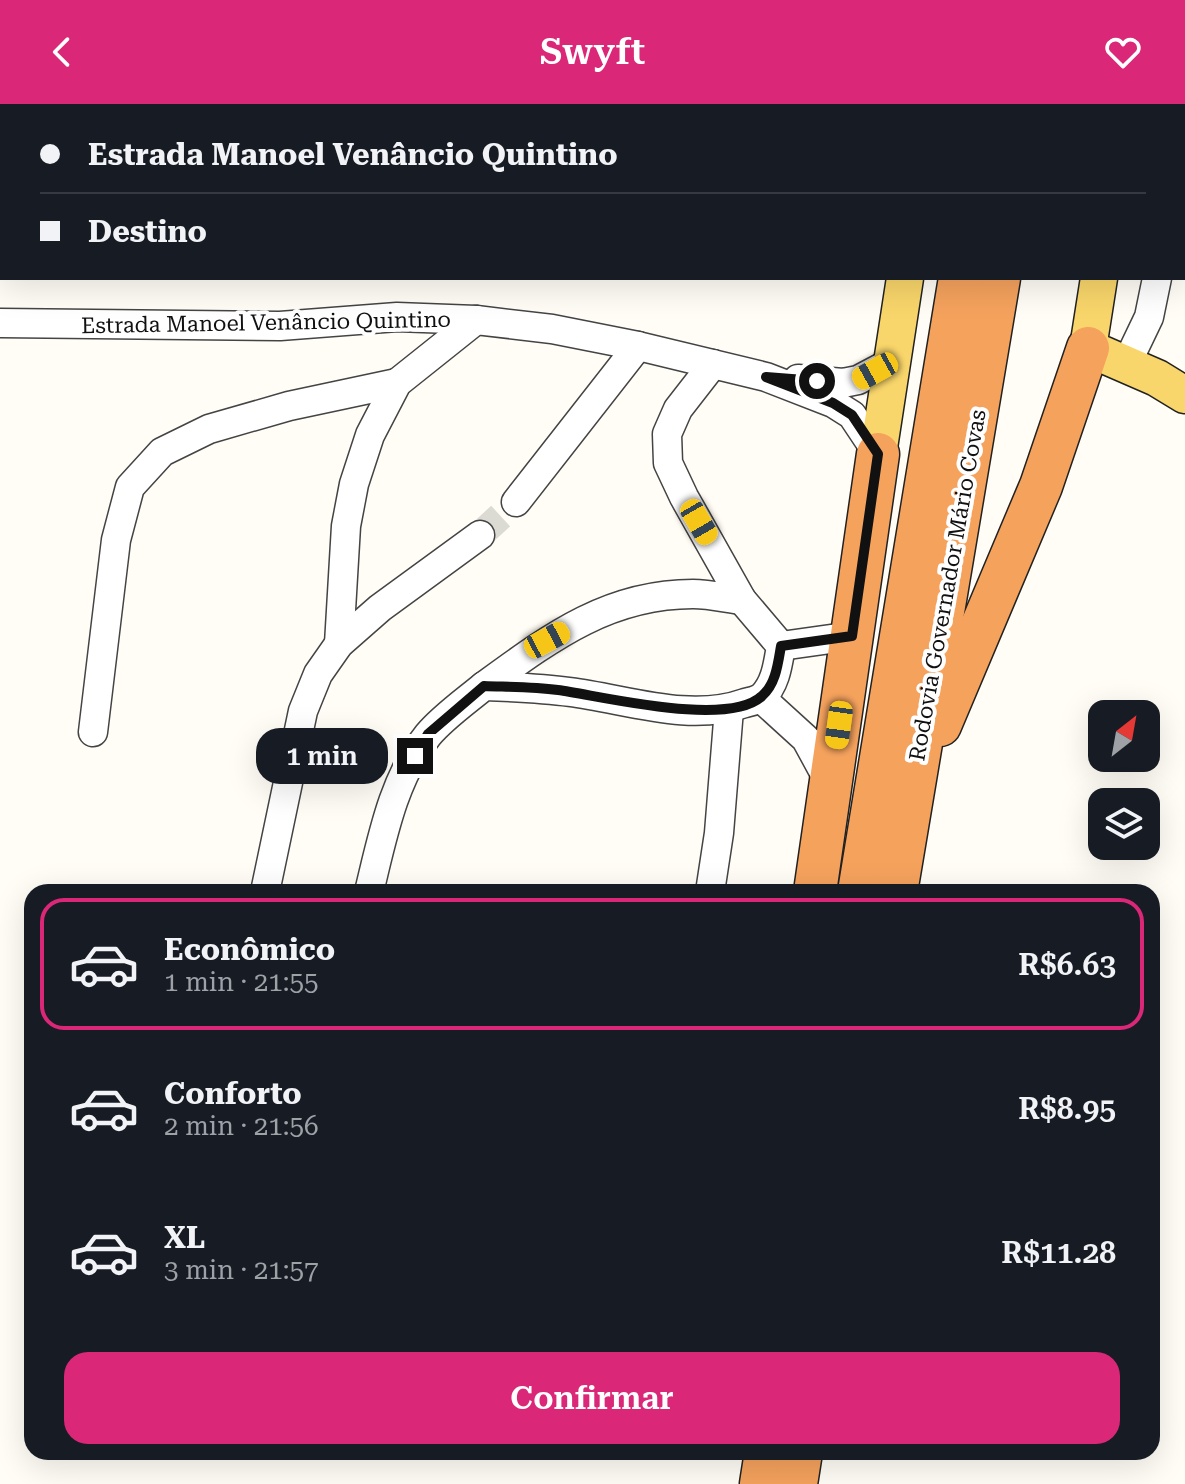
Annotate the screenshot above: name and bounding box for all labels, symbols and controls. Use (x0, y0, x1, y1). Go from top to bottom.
icon: back (40, 30, 84, 74)
icon: heart (1101, 30, 1145, 74)
text: Swyft (540, 31, 645, 73)
text: Estrada Manoel Venâncio Quintino (88, 137, 618, 172)
text: Destino (88, 214, 207, 249)
street label: Estrada Manoel Venâncio Quintino (81, 307, 451, 338)
car (848, 349, 902, 393)
route start (799, 363, 835, 399)
street label: Rodovia Governador Mário Covas (904, 407, 991, 763)
car (677, 495, 721, 549)
car (520, 618, 574, 662)
car (824, 700, 854, 750)
north arrow (1088, 700, 1160, 772)
map controls (1088, 700, 1160, 860)
callout: 1 min (255, 728, 387, 784)
route end (397, 738, 433, 774)
text: 1 min (286, 741, 358, 771)
button: layers (1088, 788, 1160, 860)
icon: car (68, 928, 140, 1000)
text: Econômico (164, 932, 335, 967)
text: R$6.63 (1018, 947, 1116, 982)
text: 1 min · 21:55 (164, 967, 319, 997)
icon: car (68, 1072, 140, 1144)
text: Conforto (164, 1076, 302, 1111)
text: R$8.95 (1018, 1091, 1116, 1126)
text: 2 min · 21:56 (164, 1111, 319, 1141)
icon: car (68, 1216, 140, 1288)
text: XL (164, 1220, 205, 1255)
text: R$11.28 (1001, 1235, 1116, 1270)
text: 3 min · 21:57 (164, 1255, 319, 1285)
button: Confirmar (64, 1352, 1120, 1444)

